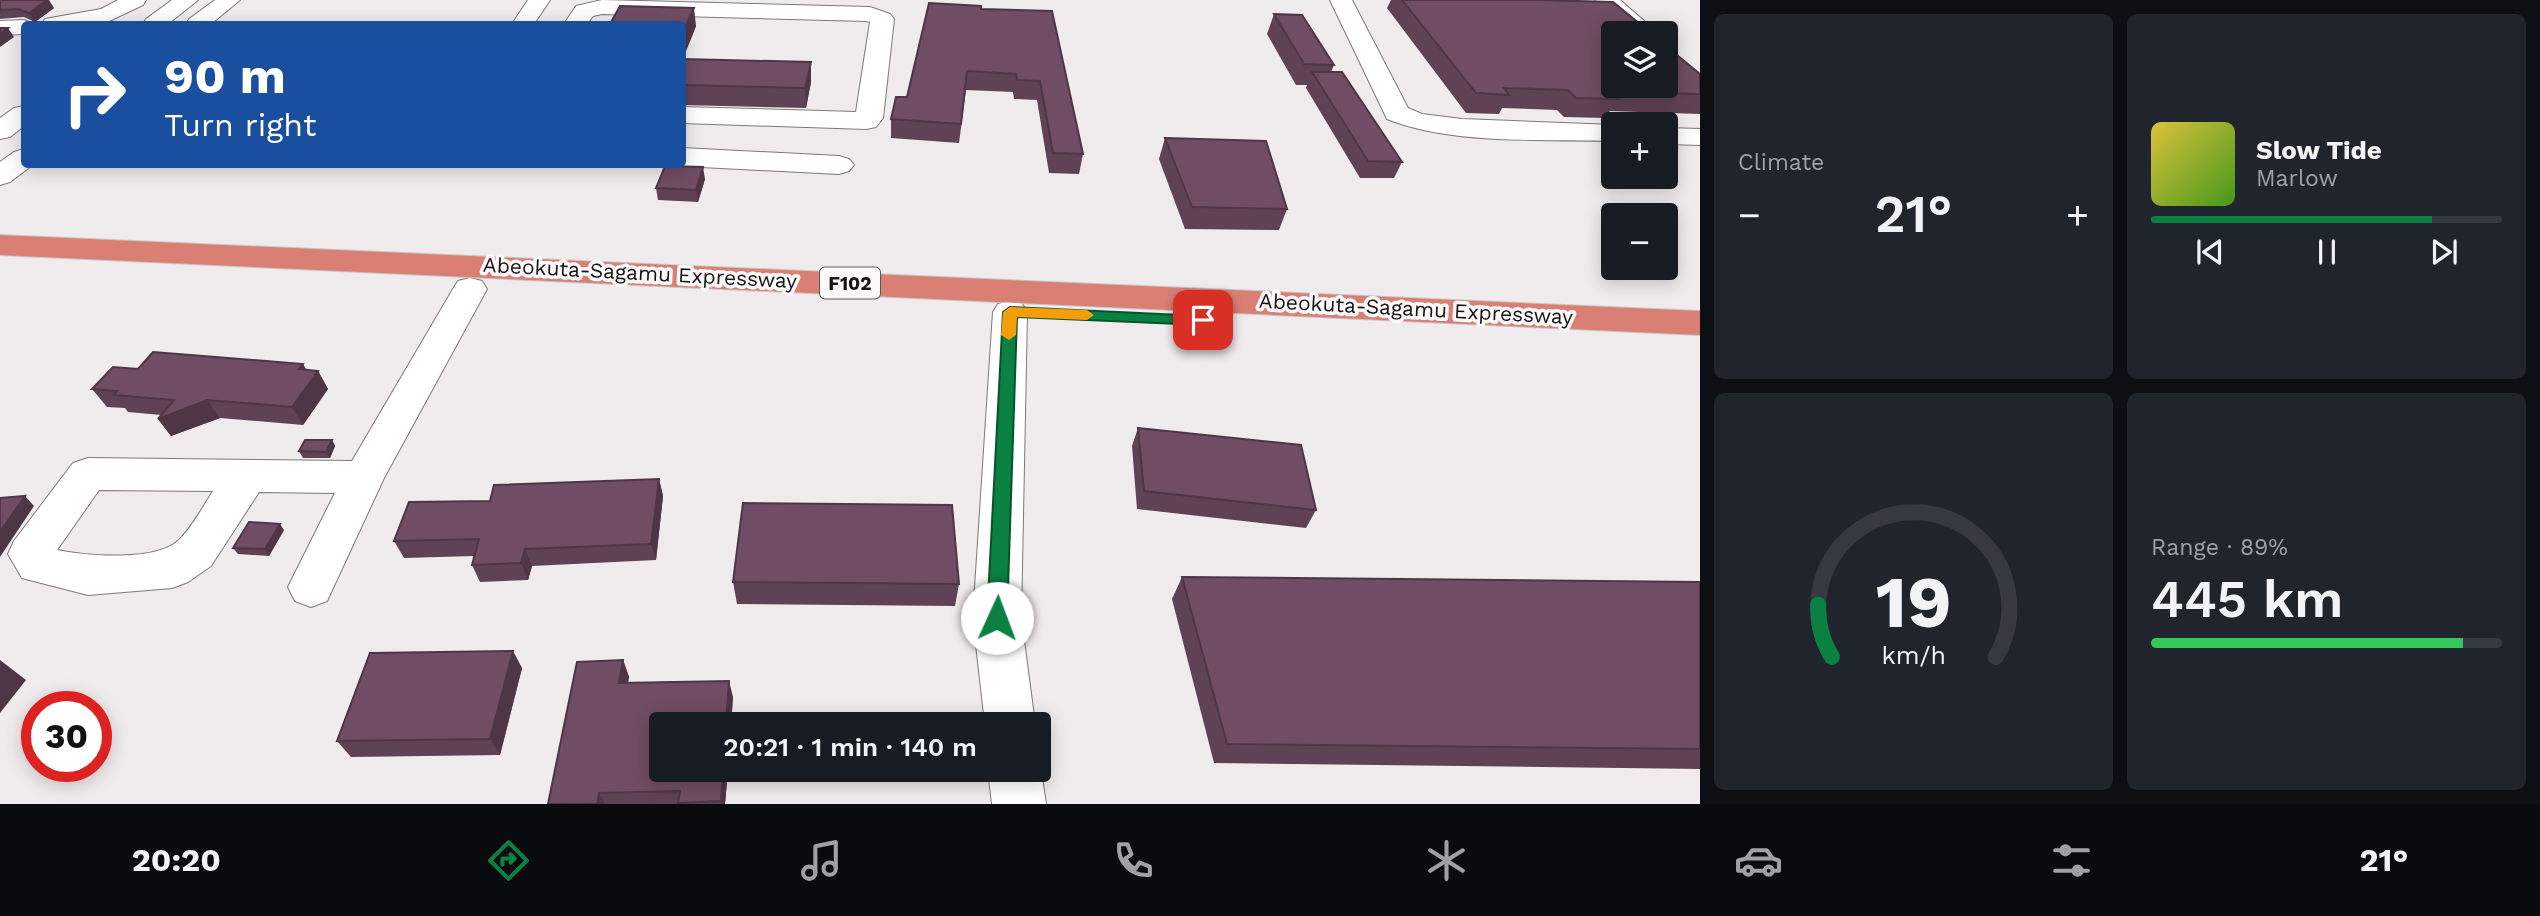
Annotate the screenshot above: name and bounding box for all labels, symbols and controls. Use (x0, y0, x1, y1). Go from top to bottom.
map controls (1601, 21, 1678, 280)
button: layers (1601, 21, 1678, 98)
text: 90 m (164, 47, 286, 105)
icon: right (49, 49, 140, 140)
text: Turn right (164, 106, 316, 144)
button: + (1601, 112, 1678, 189)
text: Slow Tide (2256, 135, 2382, 165)
text: Climate (1738, 149, 1824, 176)
text: Marlow (2256, 165, 2338, 192)
text: 21° (1875, 184, 1952, 245)
text: − (1738, 193, 1761, 237)
text: + (2066, 193, 2089, 237)
button: − (1601, 203, 1678, 280)
icon: previous (2191, 233, 2229, 271)
icon: pause (2308, 233, 2346, 271)
icon: next (2425, 233, 2463, 271)
street label: Abeokuta-Sagamu Expressway (482, 252, 798, 293)
road number: F102 (820, 268, 880, 298)
street label: Abeokuta-Sagamu Expressway (1258, 288, 1574, 329)
pin (1173, 290, 1233, 350)
icon: arrive (1184, 301, 1222, 339)
text: Range · 89% (2151, 534, 2288, 561)
text: 19 (1875, 560, 1952, 646)
text: 445 km (2151, 569, 2343, 630)
position arrow (960, 581, 1034, 655)
text: km/h (1881, 641, 1946, 670)
speed limit sign: 30 (21, 691, 112, 782)
text: 20:21 · 1 min · 140 m (723, 732, 977, 762)
icon: directions (484, 836, 533, 885)
icon: music (797, 836, 846, 885)
icon: phone (1109, 836, 1158, 885)
icon: climate (1422, 836, 1471, 885)
icon: car (1734, 836, 1783, 885)
icon: filters (2047, 836, 2096, 885)
text: 20:20 (132, 841, 221, 879)
text: 21° (2360, 841, 2408, 879)

